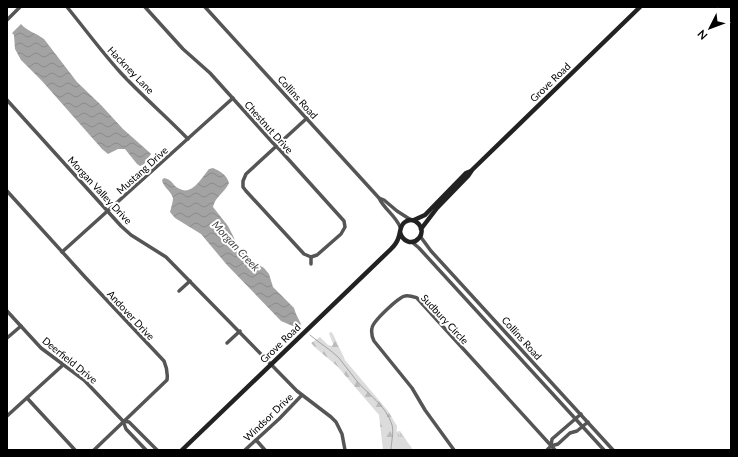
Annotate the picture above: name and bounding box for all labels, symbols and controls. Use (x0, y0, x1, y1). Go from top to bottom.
north arrow (690, 8, 730, 48)
text: N (695, 28, 710, 43)
street label: Hackney Lane (105, 44, 157, 96)
street label: Grove Road (527, 60, 573, 104)
street label: Collins Road (275, 73, 321, 121)
street label: Chestnut Drive (242, 98, 296, 156)
street label: Mustang Drive (114, 144, 170, 196)
street label: Morgan Valley Drive (65, 154, 135, 226)
water label: Morgan Creek (210, 218, 263, 274)
street label: Andover Drive (105, 288, 157, 342)
street label: Sudbury Circle (419, 292, 471, 346)
street label: Collins Road (499, 314, 545, 362)
street label: Grove Road (257, 321, 303, 365)
street label: Deerfield Drive (40, 334, 100, 386)
street label: Windsor Drive (241, 391, 295, 443)

